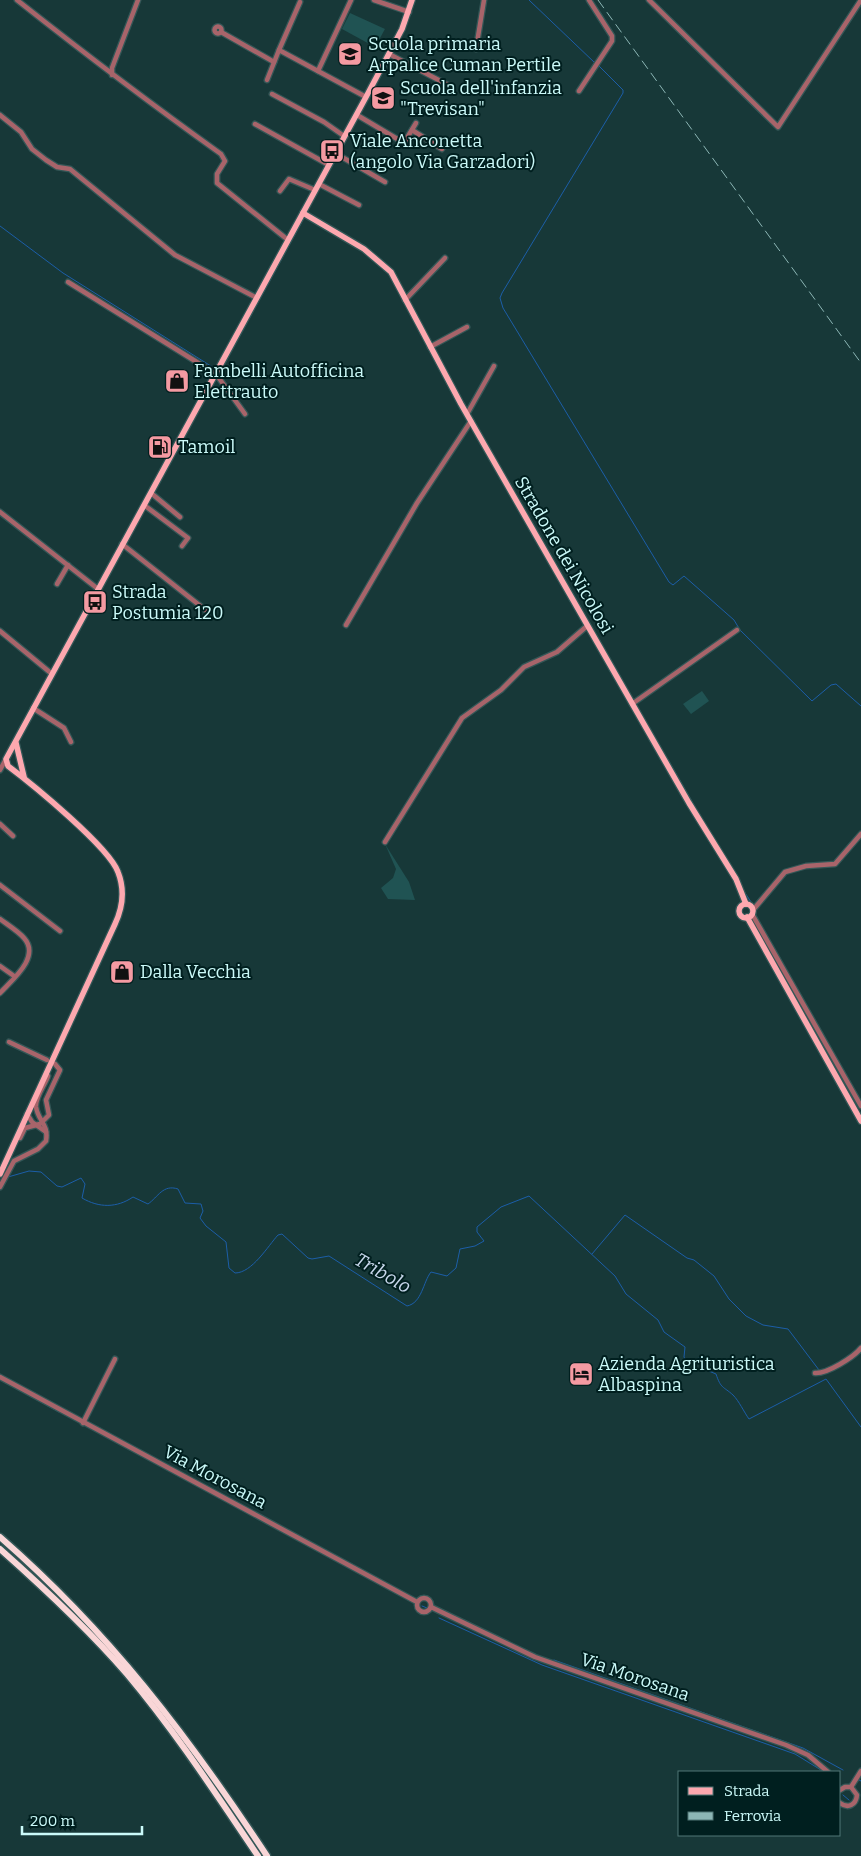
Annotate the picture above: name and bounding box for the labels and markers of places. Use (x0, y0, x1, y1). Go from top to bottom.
place label: Scuola primaria Arpalice Cuman Pertile (368, 33, 561, 76)
school or university icon: Scuola primaria Arpalice Cuman Pertile (337, 41, 363, 67)
place label: Scuola dell'infanzia "Trevisan" (400, 77, 562, 120)
school or university icon: Scuola dell'infanzia "Trevisan" (370, 85, 396, 111)
place label: Viale Anconetta (angolo Via Garzadori) (350, 130, 535, 173)
bus stop icon: Viale Anconetta (angolo Via Garzadori) (319, 138, 345, 164)
place label: Fambelli Autofficina Elettrauto (194, 360, 364, 403)
shop icon: Fambelli Autofficina Elettrauto (164, 368, 190, 394)
fuel station icon: Tamoil (147, 434, 173, 460)
place label: Tamoil (178, 436, 235, 458)
place label: Strada Postumia 120 (112, 581, 223, 624)
bus stop icon: Strada Postumia 120 (82, 589, 108, 615)
shop icon: Dalla Vecchia (109, 959, 135, 985)
place label: Dalla Vecchia (140, 961, 251, 983)
place label: Azienda Agrituristica Albaspina (598, 1353, 775, 1396)
hotel icon: Azienda Agrituristica Albaspina (568, 1361, 594, 1387)

